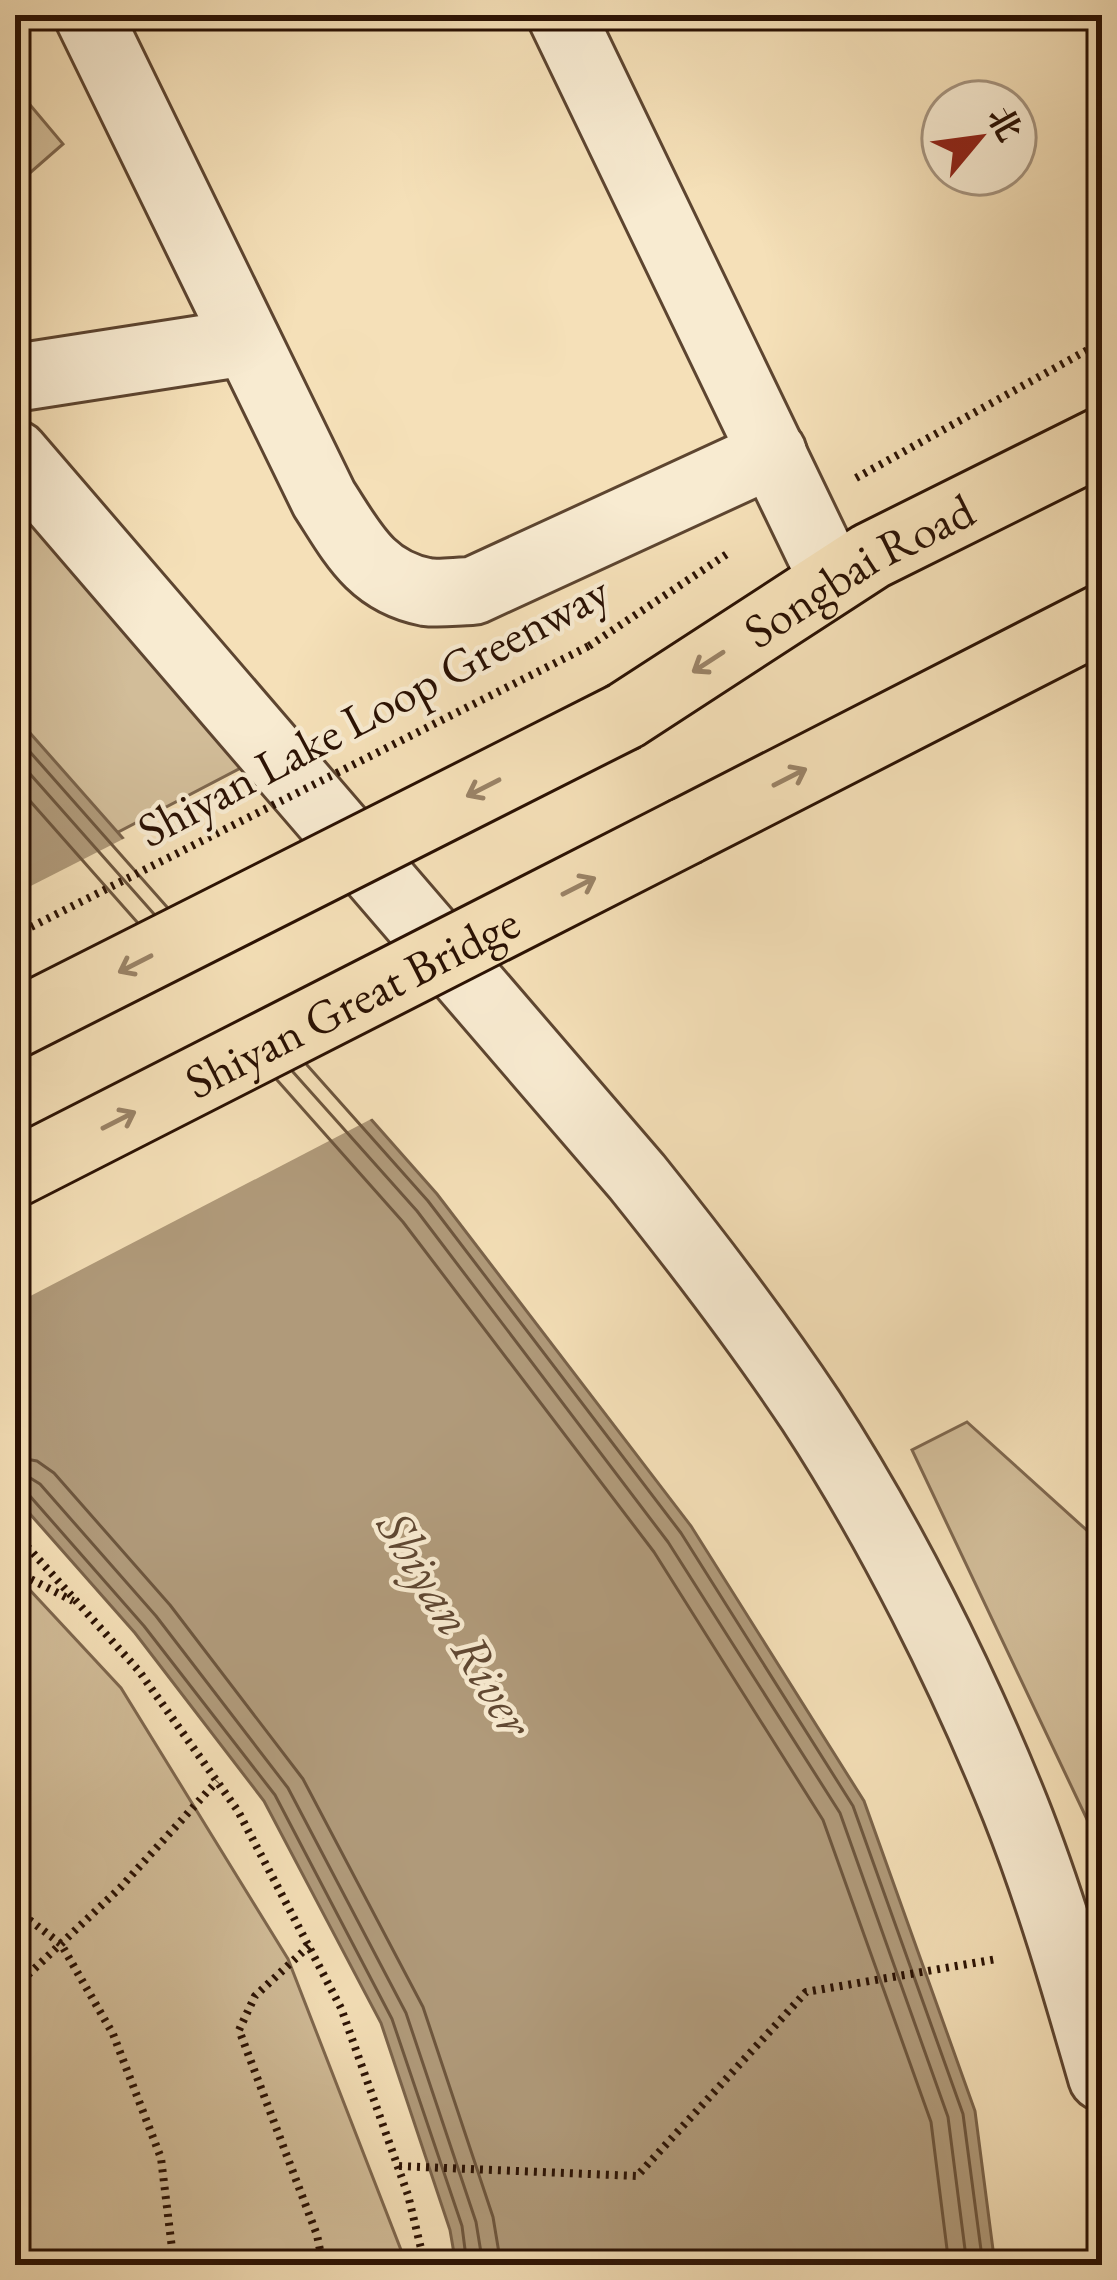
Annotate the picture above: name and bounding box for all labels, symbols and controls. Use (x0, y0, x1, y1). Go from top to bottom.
north arrow (919, 78, 1039, 198)
text: 北 (978, 99, 1032, 149)
street label: Songbai Road (732, 478, 985, 662)
street label: Shiyan Lake Loop Greenway (127, 559, 620, 861)
one-way arrow (691, 650, 725, 675)
one-way arrow (772, 765, 808, 788)
one-way arrow (466, 777, 501, 800)
one-way arrow (561, 873, 596, 896)
street label: Shiyan Great Bridge (174, 890, 529, 1112)
one-way arrow (118, 953, 153, 976)
one-way arrow (101, 1107, 137, 1130)
water label: Shiyan River (362, 1497, 551, 1750)

